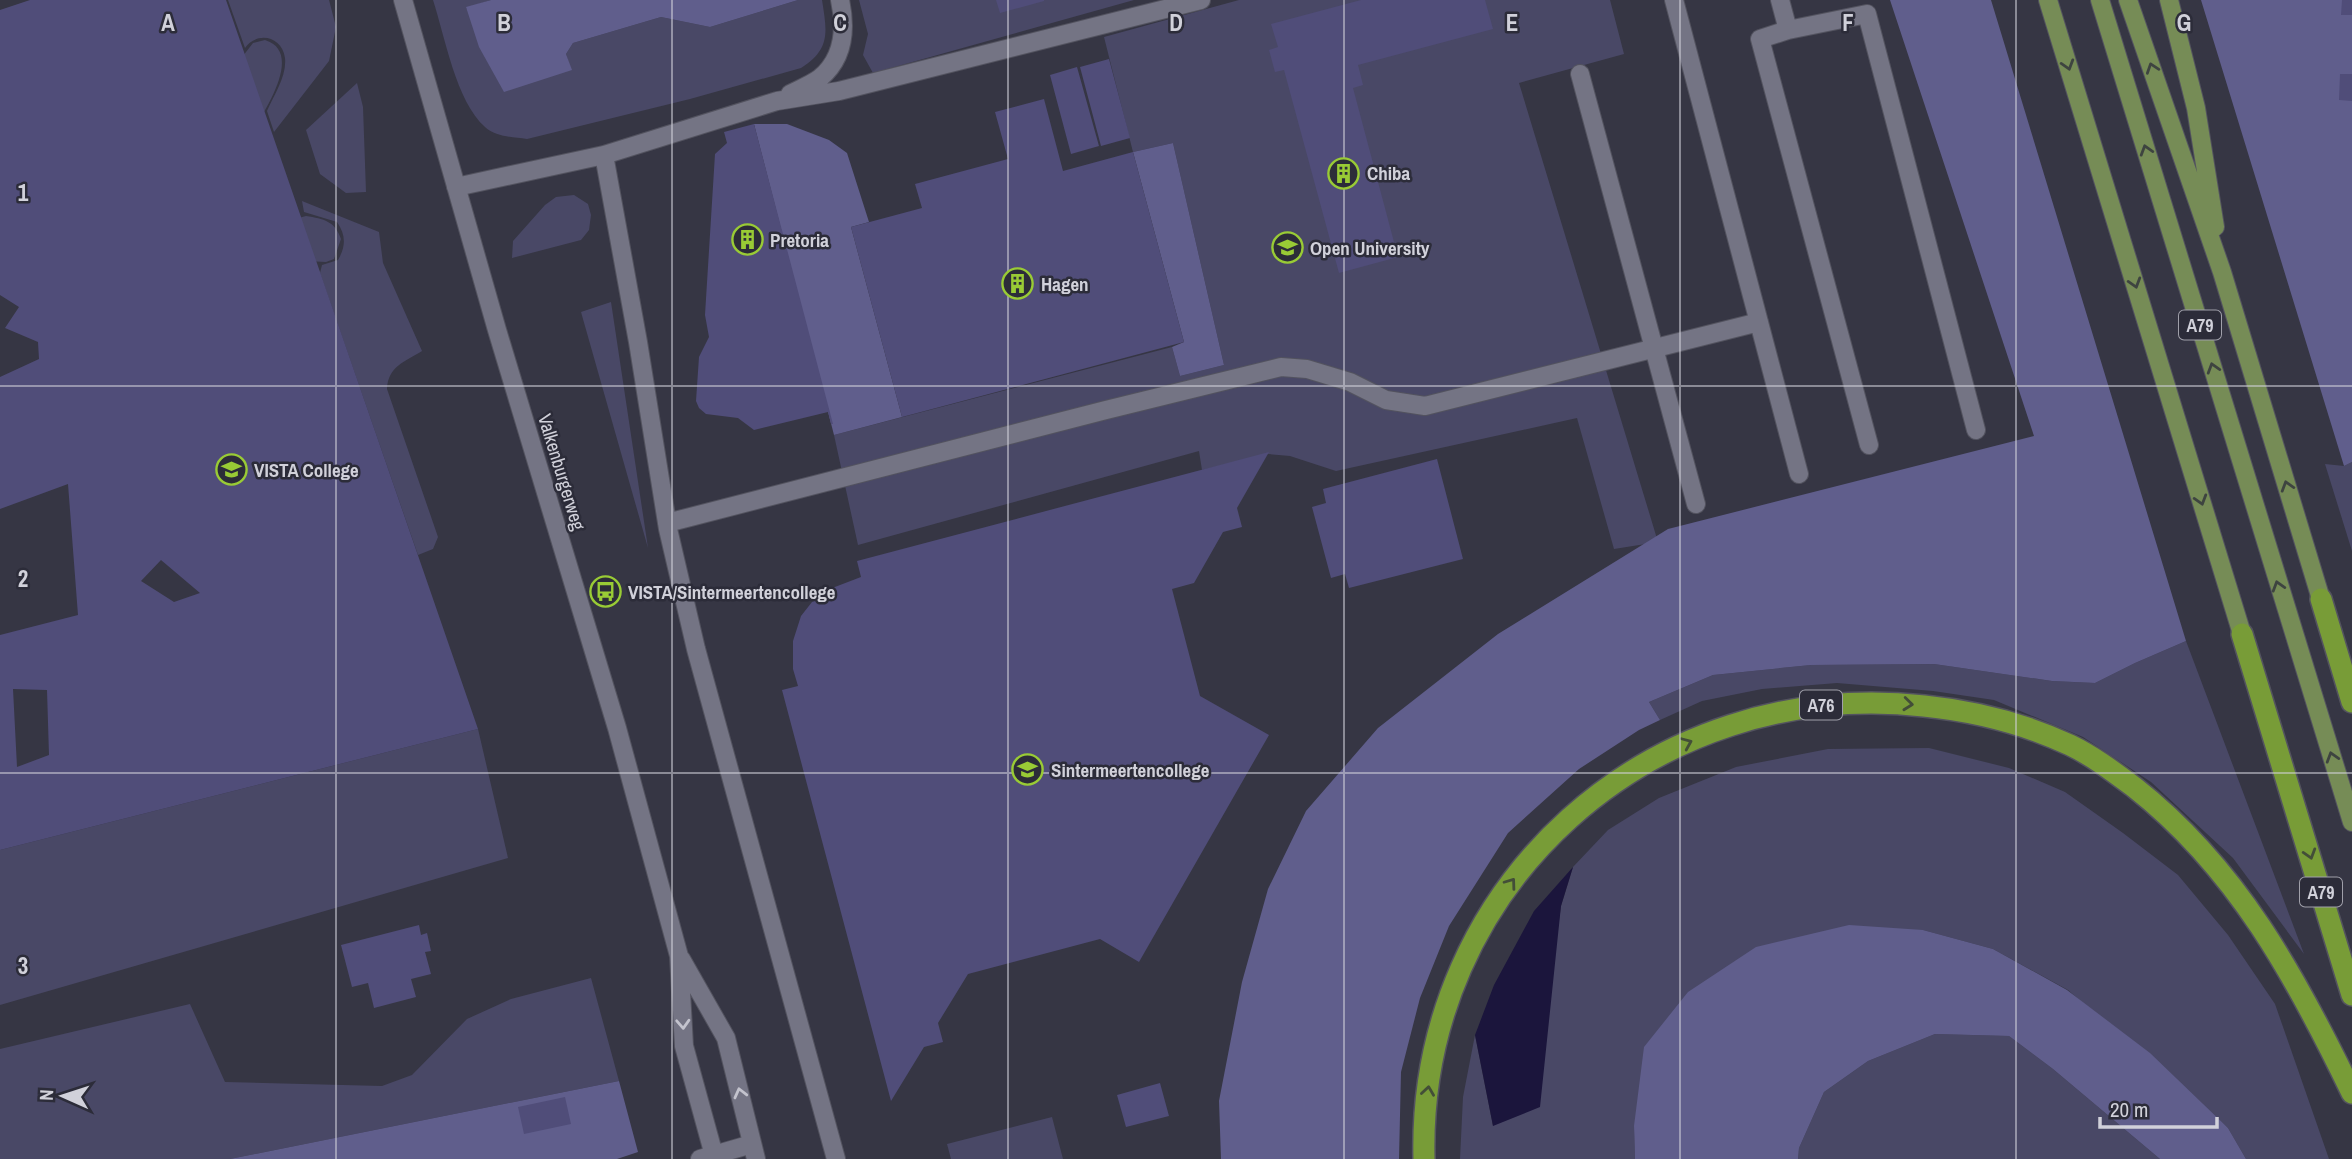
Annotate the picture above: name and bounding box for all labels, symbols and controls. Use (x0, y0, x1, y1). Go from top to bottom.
text: A (161, 7, 175, 38)
text: B (497, 7, 511, 38)
text: C (833, 7, 847, 38)
text: D (1169, 7, 1183, 38)
text: E (1506, 7, 1518, 38)
text: F (1842, 7, 1854, 38)
text: G (2177, 7, 2191, 38)
one-way arrow (2059, 59, 2074, 71)
one-way arrow (2146, 63, 2160, 75)
one-way arrow (2140, 144, 2155, 156)
building icon: Chiba (1327, 156, 1361, 190)
place label: Chiba (1367, 160, 1411, 186)
text: 1 (18, 177, 29, 208)
building icon: Pretoria (730, 223, 764, 257)
place label: Pretoria (770, 227, 829, 253)
school or university icon: Open University (1270, 231, 1304, 265)
place label: Open University (1310, 235, 1430, 261)
building icon: Hagen (1001, 267, 1035, 301)
place label: Hagen (1041, 271, 1089, 297)
one-way arrow (2126, 276, 2141, 288)
road number: A79 (2179, 310, 2221, 340)
one-way arrow (2206, 362, 2221, 374)
street label: Valkenburgerweg (532, 411, 592, 534)
school or university icon: VISTA College (214, 453, 248, 487)
place label: VISTA College (254, 457, 359, 483)
one-way arrow (2280, 481, 2295, 493)
one-way arrow (2193, 494, 2208, 506)
text: 2 (18, 563, 28, 594)
bus stop icon: VISTA/Sintermeertencollege (588, 575, 622, 609)
place label: VISTA/Sintermeertencollege (628, 579, 836, 605)
one-way arrow (2272, 580, 2287, 592)
road number: A76 (1800, 690, 1842, 720)
one-way arrow (1903, 696, 1914, 711)
one-way arrow (1680, 737, 1692, 751)
one-way arrow (2325, 751, 2340, 763)
school or university icon: Sintermeertencollege (1011, 753, 1045, 787)
place label: Sintermeertencollege (1051, 757, 1210, 783)
one-way arrow (2301, 848, 2316, 860)
one-way arrow (1503, 878, 1516, 891)
road number: A79 (2300, 878, 2342, 906)
text: 3 (18, 950, 28, 981)
one-way arrow (675, 1019, 690, 1030)
north arrow (28, 1061, 98, 1131)
one-way arrow (1420, 1085, 1435, 1097)
scale bar (2100, 1086, 2217, 1130)
one-way arrow (733, 1087, 748, 1099)
text: N (33, 1089, 59, 1101)
text: 20 m (2110, 1095, 2148, 1124)

